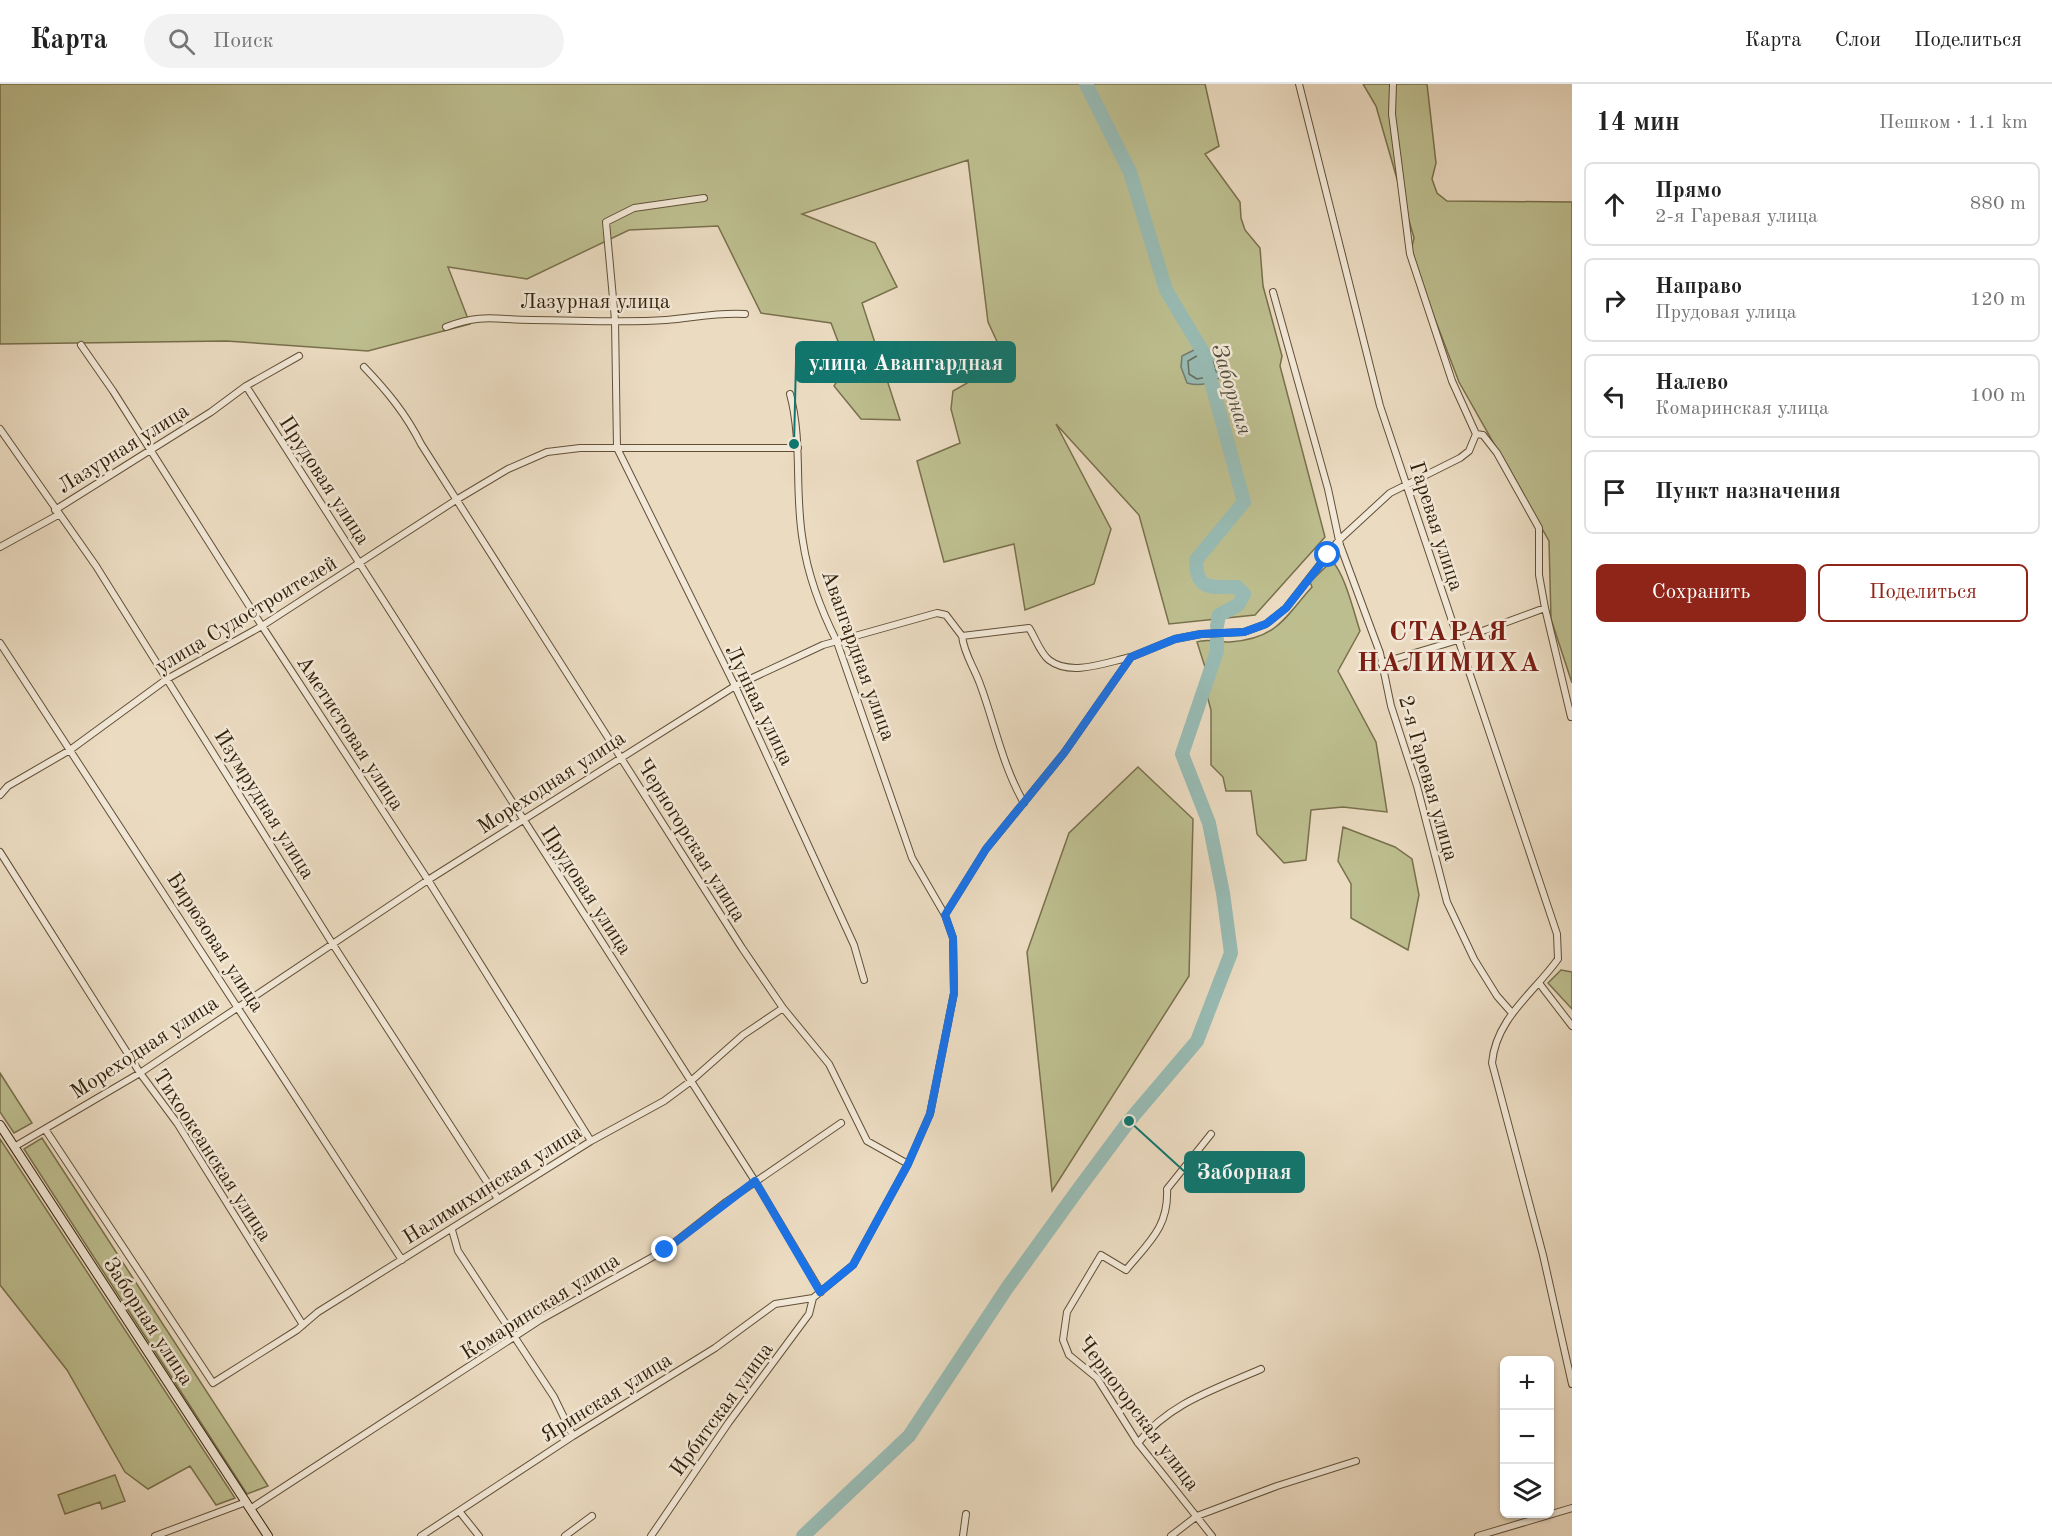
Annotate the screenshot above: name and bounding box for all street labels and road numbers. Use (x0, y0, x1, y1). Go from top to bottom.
street label: Лазурная улица (520, 292, 670, 313)
street label: Лазурная улица (55, 401, 193, 498)
street label: Прудовая улица (274, 413, 373, 549)
street label: Гаревая улица (1405, 459, 1466, 594)
street label: улица Судостроителей (152, 553, 341, 678)
street label: Авангардная улица (817, 567, 898, 744)
street label: Лунная улица (720, 642, 797, 769)
street label: Аметистовая улица (292, 653, 407, 815)
street label: 2-я Гаревая улица (1394, 693, 1461, 864)
street label: Изумрудная улица (209, 726, 318, 883)
street label: Мореходная улица (474, 728, 629, 839)
street label: Черногорская улица (632, 756, 749, 926)
street label: Прудовая улица (536, 823, 635, 959)
street label: Бирюзовая улица (162, 869, 268, 1016)
street label: Мореходная улица (67, 993, 222, 1104)
street label: Тихоокеанская улица (148, 1066, 275, 1245)
street label: Налимихинская улица (400, 1122, 586, 1249)
street label: Комаринская улица (458, 1250, 624, 1365)
street label: Заборная улица (99, 1254, 197, 1389)
street label: Черногорская улица (1073, 1333, 1203, 1495)
street label: Ирбитская улица (667, 1339, 778, 1480)
street label: Яринская улица (538, 1350, 676, 1447)

